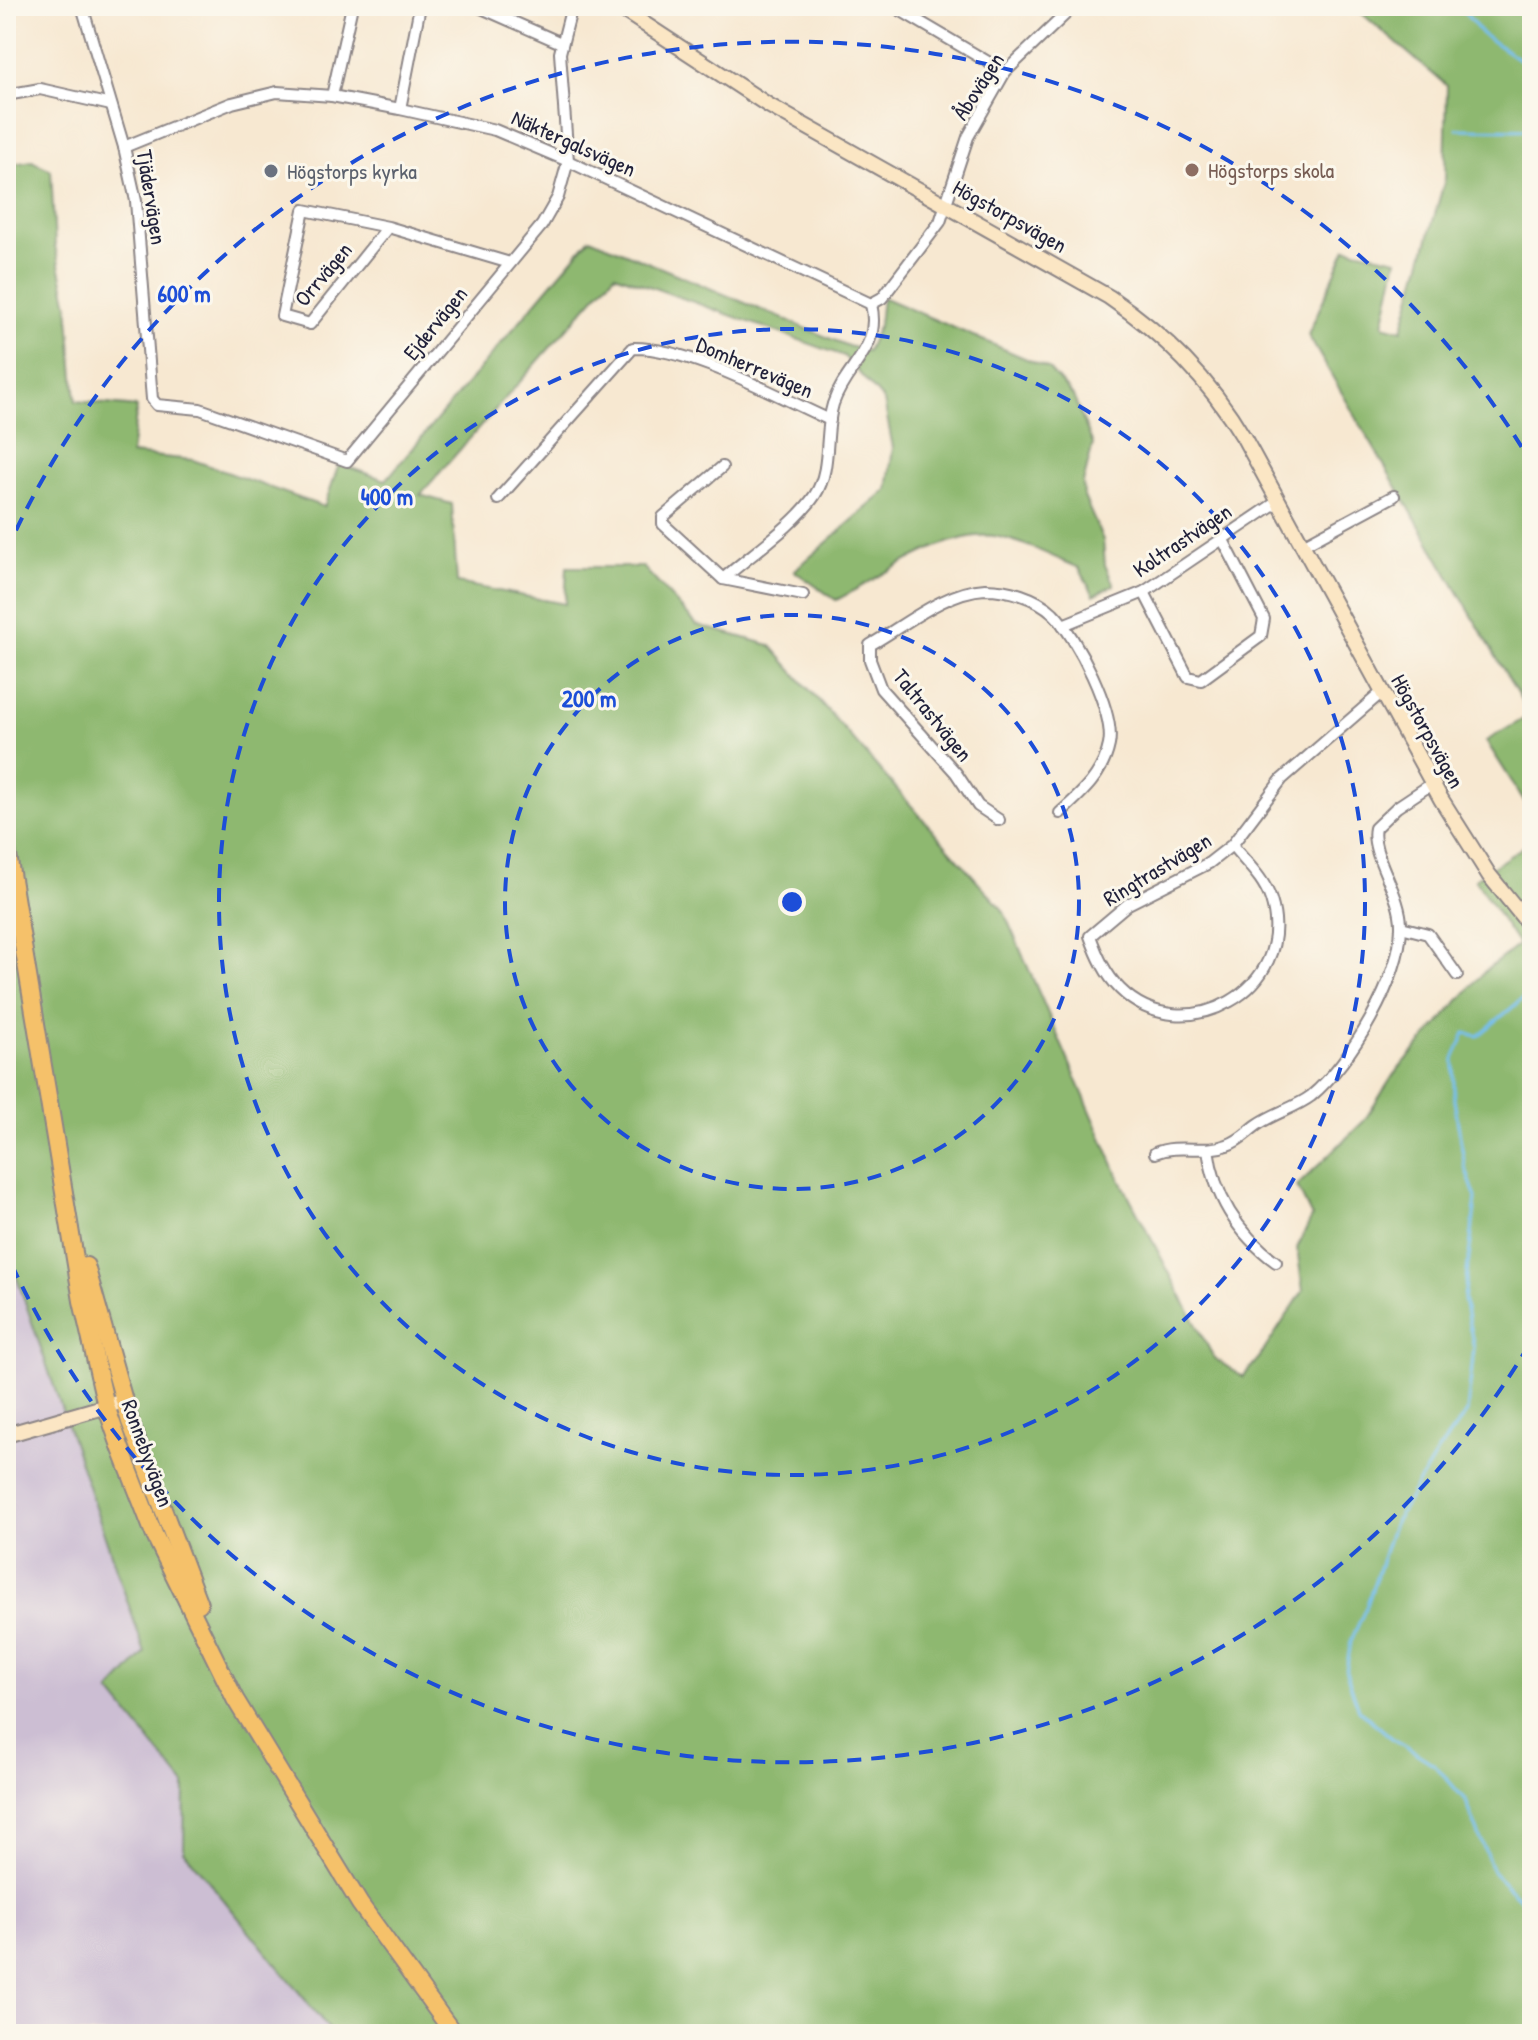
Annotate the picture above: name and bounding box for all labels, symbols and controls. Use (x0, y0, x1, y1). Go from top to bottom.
street label: Åbovägen (945, 47, 1011, 125)
street label: Näktergalsvägen (507, 102, 641, 184)
street label: Tjädervägen (130, 147, 174, 247)
place label: Högstorps skola (1208, 155, 1335, 185)
place label: Högstorps kyrka (287, 156, 417, 186)
marker: Högstorps skola (1183, 161, 1201, 179)
marker: Högstorps kyrka (262, 162, 280, 180)
street label: Högstorpsvägen (948, 172, 1072, 260)
street label: Orrvägen (287, 236, 359, 312)
text: 600 m (158, 277, 210, 309)
street label: Ejdervägen (396, 280, 474, 366)
street label: Domherrevägen (692, 329, 818, 405)
text: 400 m (361, 480, 413, 512)
street label: Koltrastvägen (1127, 496, 1237, 584)
street label: Taltrastvägen (886, 662, 980, 768)
street label: Högstorpsvägen (1384, 669, 1472, 793)
text: 200 m (562, 682, 616, 714)
street label: Ringtrastvägen (1097, 825, 1217, 913)
centre of rings (778, 888, 806, 916)
street label: Ronnebyvägen (115, 1395, 181, 1511)

